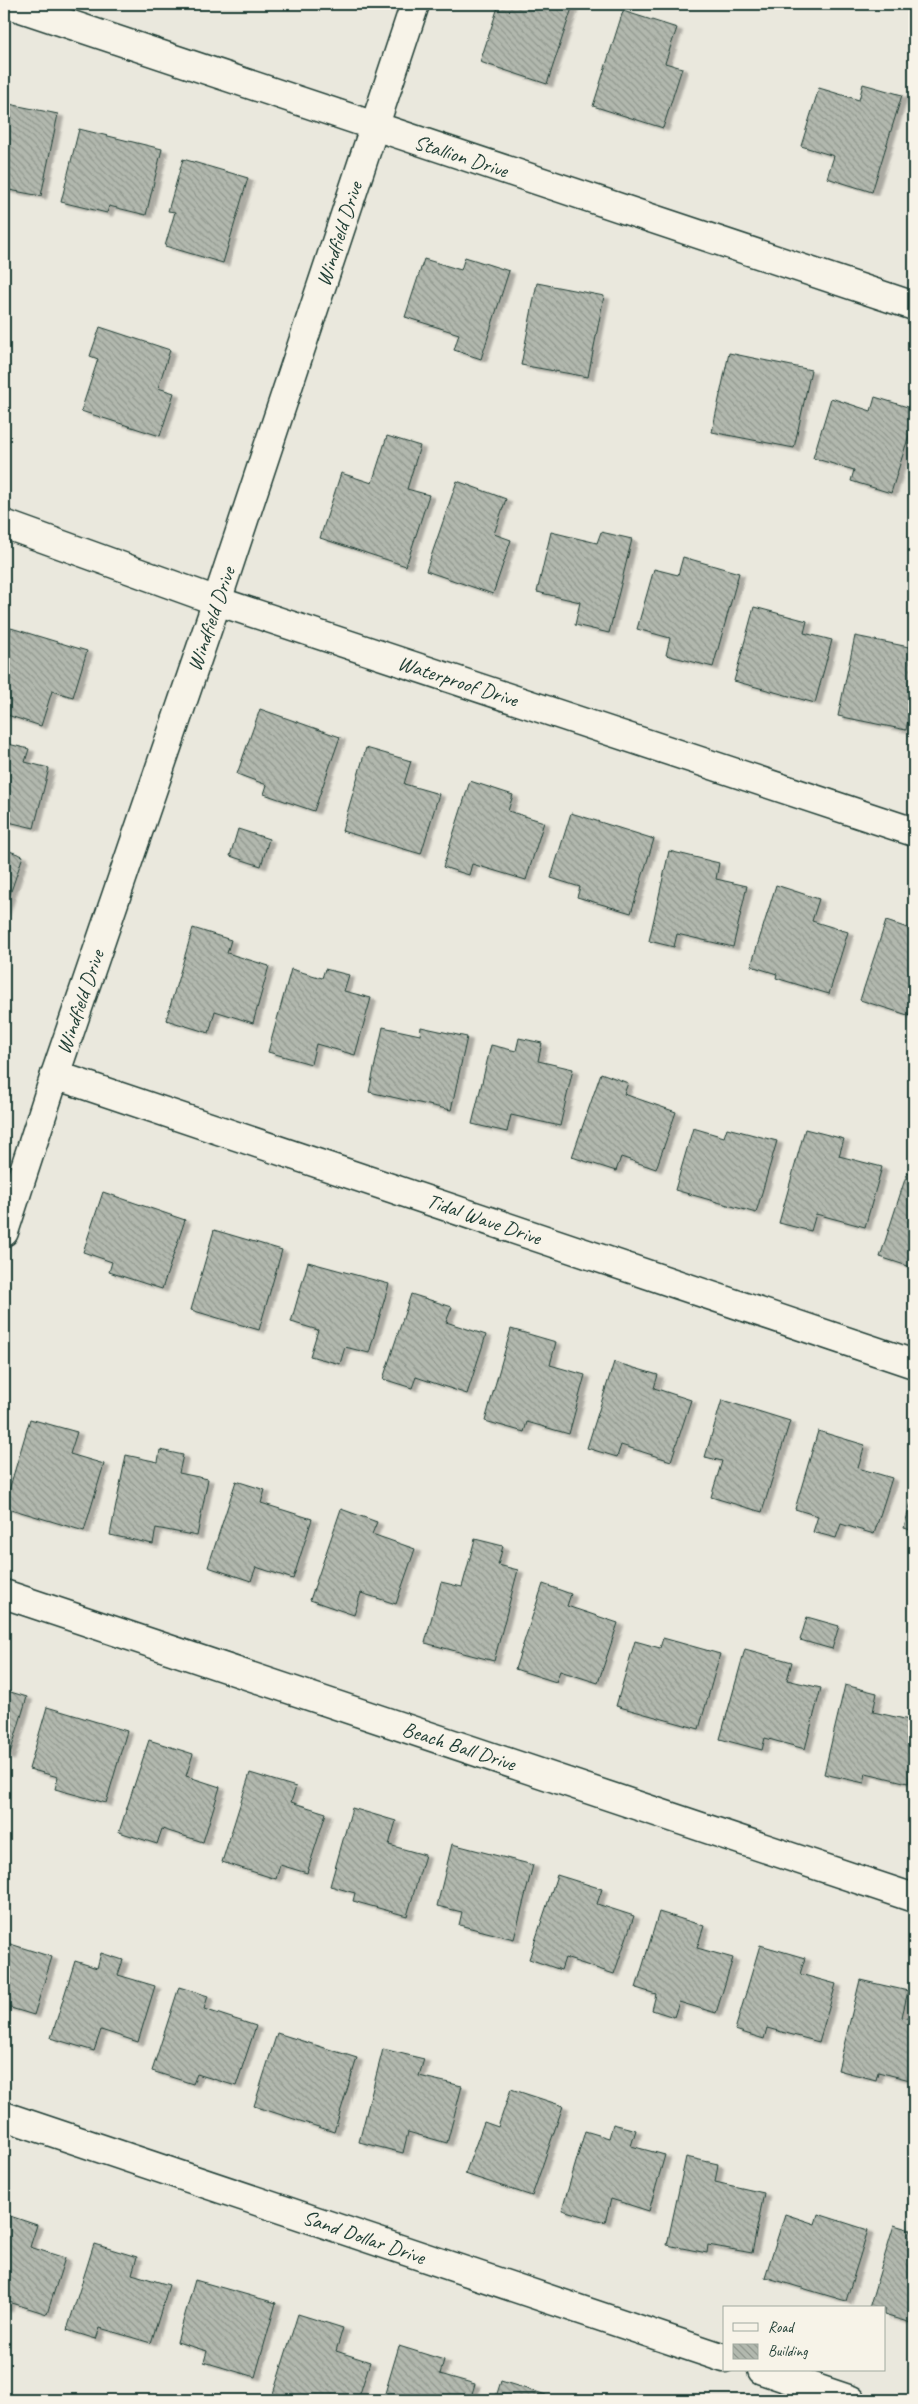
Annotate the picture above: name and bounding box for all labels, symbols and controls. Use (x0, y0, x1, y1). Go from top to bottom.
street label: Stallion Drive (411, 129, 512, 184)
street label: Windfield Drive (310, 177, 369, 289)
street label: Windfield Drive (181, 562, 242, 674)
street label: Waterproof Drive (395, 649, 522, 713)
street label: Windfield Drive (50, 945, 111, 1057)
street label: Tidal Wave Drive (424, 1187, 546, 1251)
street label: Beach Ball Drive (399, 1716, 520, 1777)
street label: Sand Dollar Drive (299, 2204, 430, 2270)
legend (723, 2306, 886, 2372)
text: Road (768, 2318, 795, 2337)
text: Building (768, 2342, 808, 2361)

